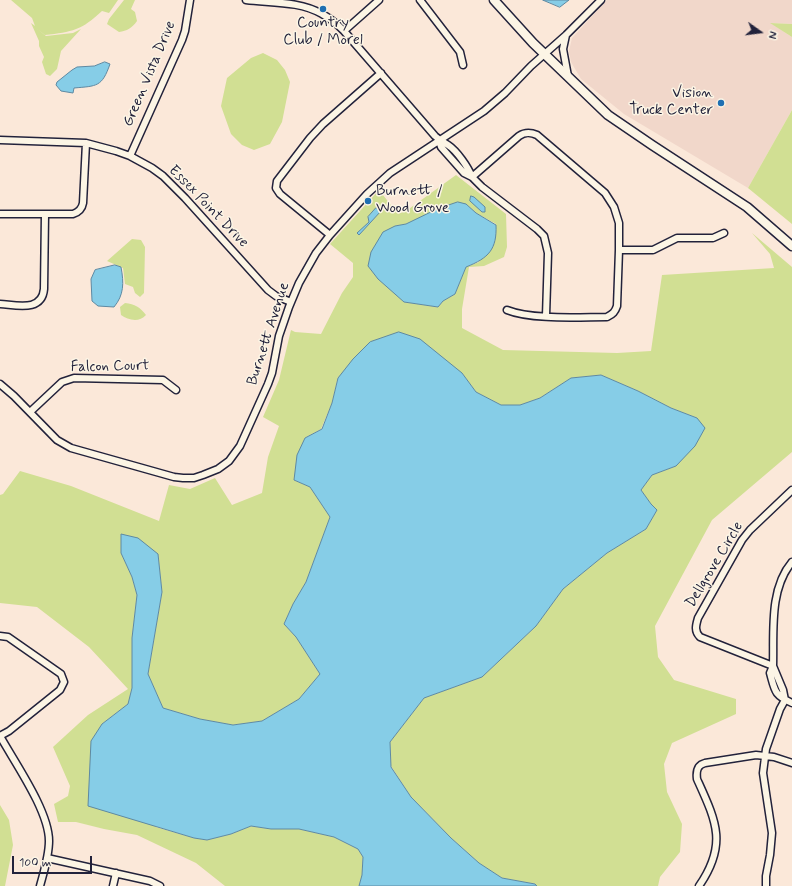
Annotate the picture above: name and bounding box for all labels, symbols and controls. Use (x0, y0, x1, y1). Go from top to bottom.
marker: Country Club / Morel (318, 4, 328, 14)
north arrow (740, 12, 780, 52)
place label: Country Club / Morel (283, 15, 363, 50)
street label: Green Vista Drive (120, 18, 180, 130)
text: N (764, 30, 779, 40)
place label: Vision Truck Center (629, 85, 713, 120)
marker: Vision Truck Center (716, 98, 726, 108)
street label: Essex Point Drive (164, 162, 252, 252)
place label: Burnett / Wood Grove (376, 183, 449, 218)
marker: Burnett / Wood Grove (363, 196, 373, 206)
street label: Burnett Avenue (244, 280, 294, 388)
street label: Falcon Court (71, 357, 149, 377)
street label: Dellgrove Circle (682, 519, 748, 611)
scale bar (14, 848, 94, 874)
text: 100 m (19, 855, 51, 871)

